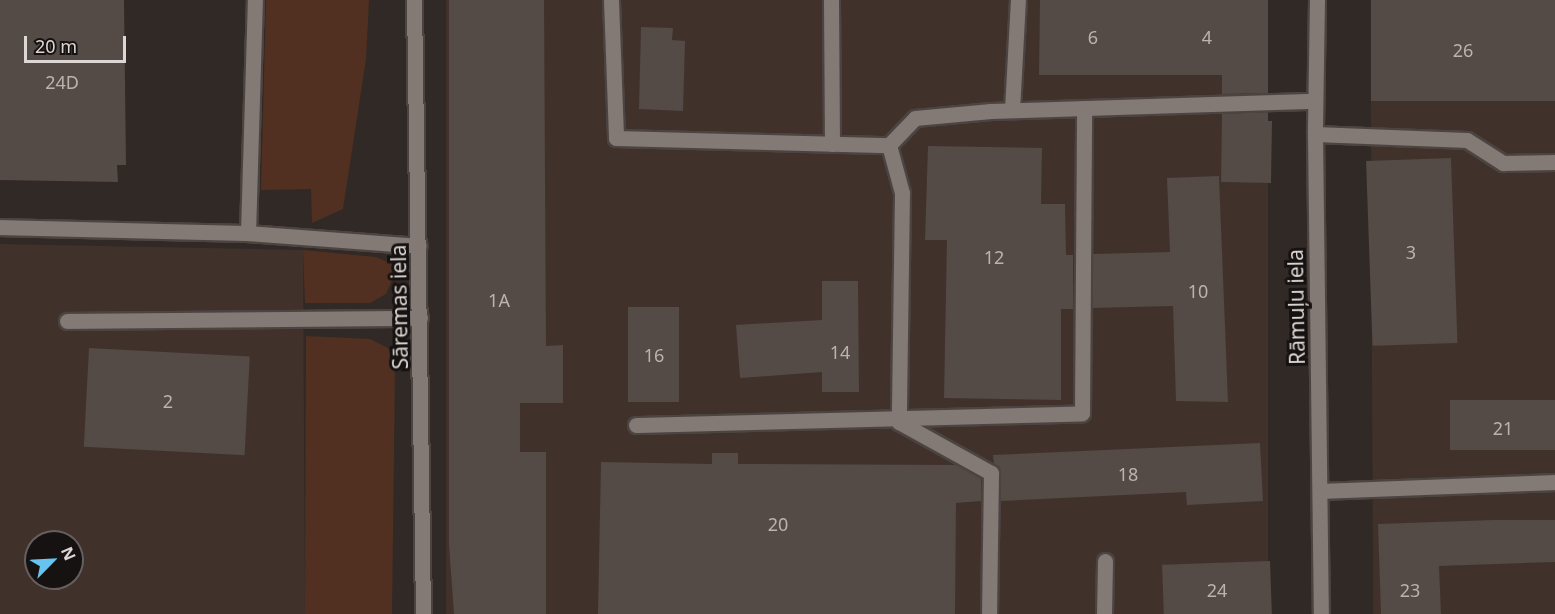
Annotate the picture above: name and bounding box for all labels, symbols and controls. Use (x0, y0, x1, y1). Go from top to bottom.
scale bar (27, 24, 129, 62)
house number: 6 (1088, 26, 1098, 48)
house number: 4 (1202, 26, 1212, 48)
text: 20 m (35, 34, 77, 58)
house number: 26 (1453, 39, 1473, 61)
house number: 24D (45, 71, 79, 93)
house number: 3 (1406, 241, 1416, 263)
street label: Sāremas iela (385, 244, 413, 370)
house number: 12 (984, 246, 1004, 268)
street label: Rāmuļu iela (1282, 249, 1310, 365)
house number: 10 (1188, 280, 1208, 302)
house number: 1A (488, 289, 510, 311)
house number: 14 (830, 341, 850, 363)
house number: 16 (644, 344, 664, 366)
house number: 2 (163, 390, 173, 412)
house number: 21 (1493, 417, 1513, 439)
house number: 18 (1118, 463, 1138, 485)
house number: 20 (768, 513, 788, 535)
north arrow (24, 530, 84, 590)
text: N (56, 543, 81, 564)
house number: 24 (1207, 579, 1227, 601)
house number: 23 (1400, 579, 1420, 601)

